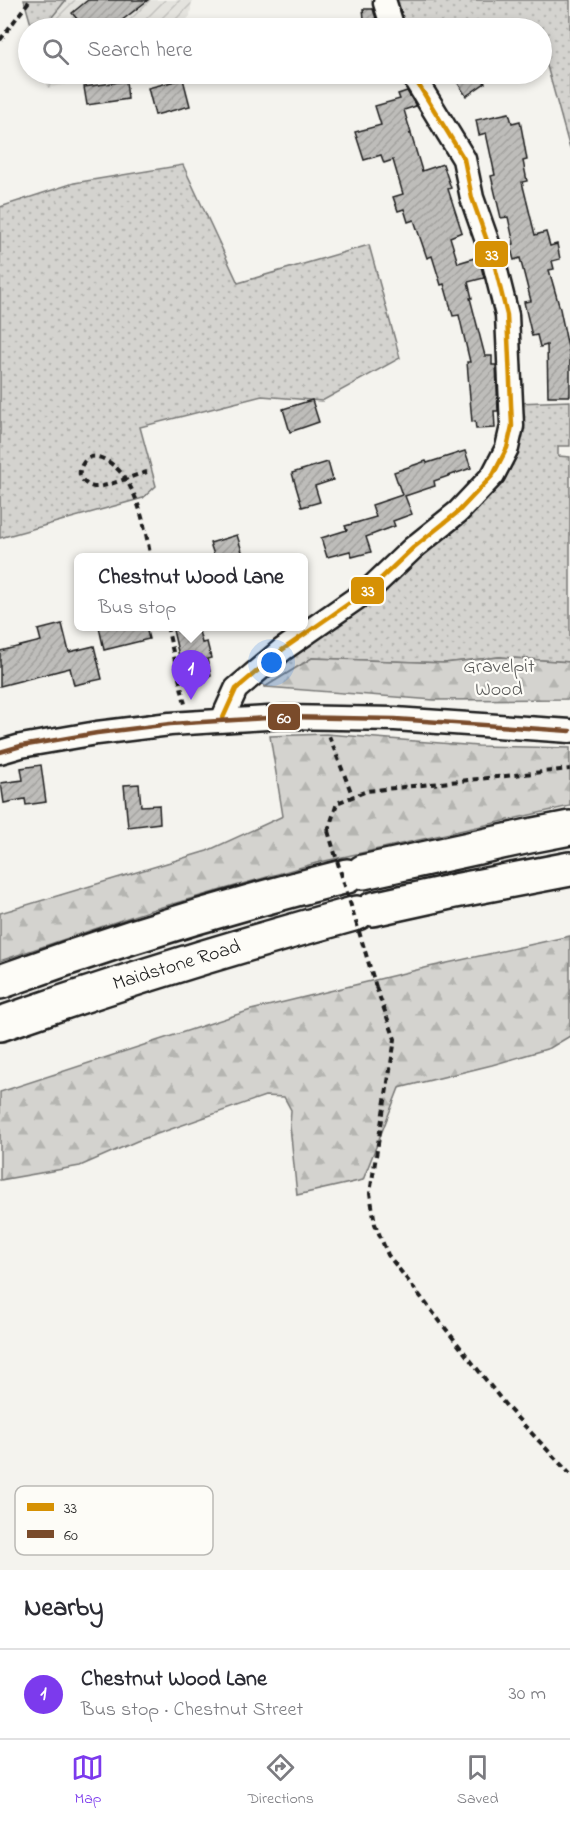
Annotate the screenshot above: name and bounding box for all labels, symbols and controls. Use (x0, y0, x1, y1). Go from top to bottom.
search box (18, 18, 552, 84)
icon: search (39, 35, 72, 68)
text: Search here (87, 35, 192, 67)
line badge: 33 (474, 240, 509, 268)
text: 33 (484, 244, 499, 268)
popup (74, 553, 308, 631)
text: Chestnut Wood Lane (98, 562, 284, 594)
line badge: 33 (350, 576, 385, 605)
text: 33 (360, 580, 375, 604)
text: Bus stop (98, 594, 176, 623)
your location (257, 648, 286, 677)
pin: 1 (172, 650, 210, 700)
park label: Gravelpit Wood (463, 653, 535, 705)
line badge: 60 (267, 703, 301, 731)
text: 60 (276, 707, 291, 731)
street label: Maidstone Road (109, 933, 245, 999)
legend (15, 1486, 213, 1555)
text: 33 (64, 1497, 77, 1521)
text: 60 (64, 1524, 78, 1548)
text: Nearby (24, 1590, 103, 1628)
text: Chestnut Wood Lane (81, 1664, 267, 1696)
text: 1 (40, 1680, 47, 1709)
text: 30 m (509, 1680, 546, 1709)
text: Bus stop · Chestnut Street (81, 1696, 303, 1725)
tab: Map (71, 1751, 104, 1811)
tab: Directions (247, 1751, 314, 1811)
tab: Saved (457, 1751, 499, 1811)

